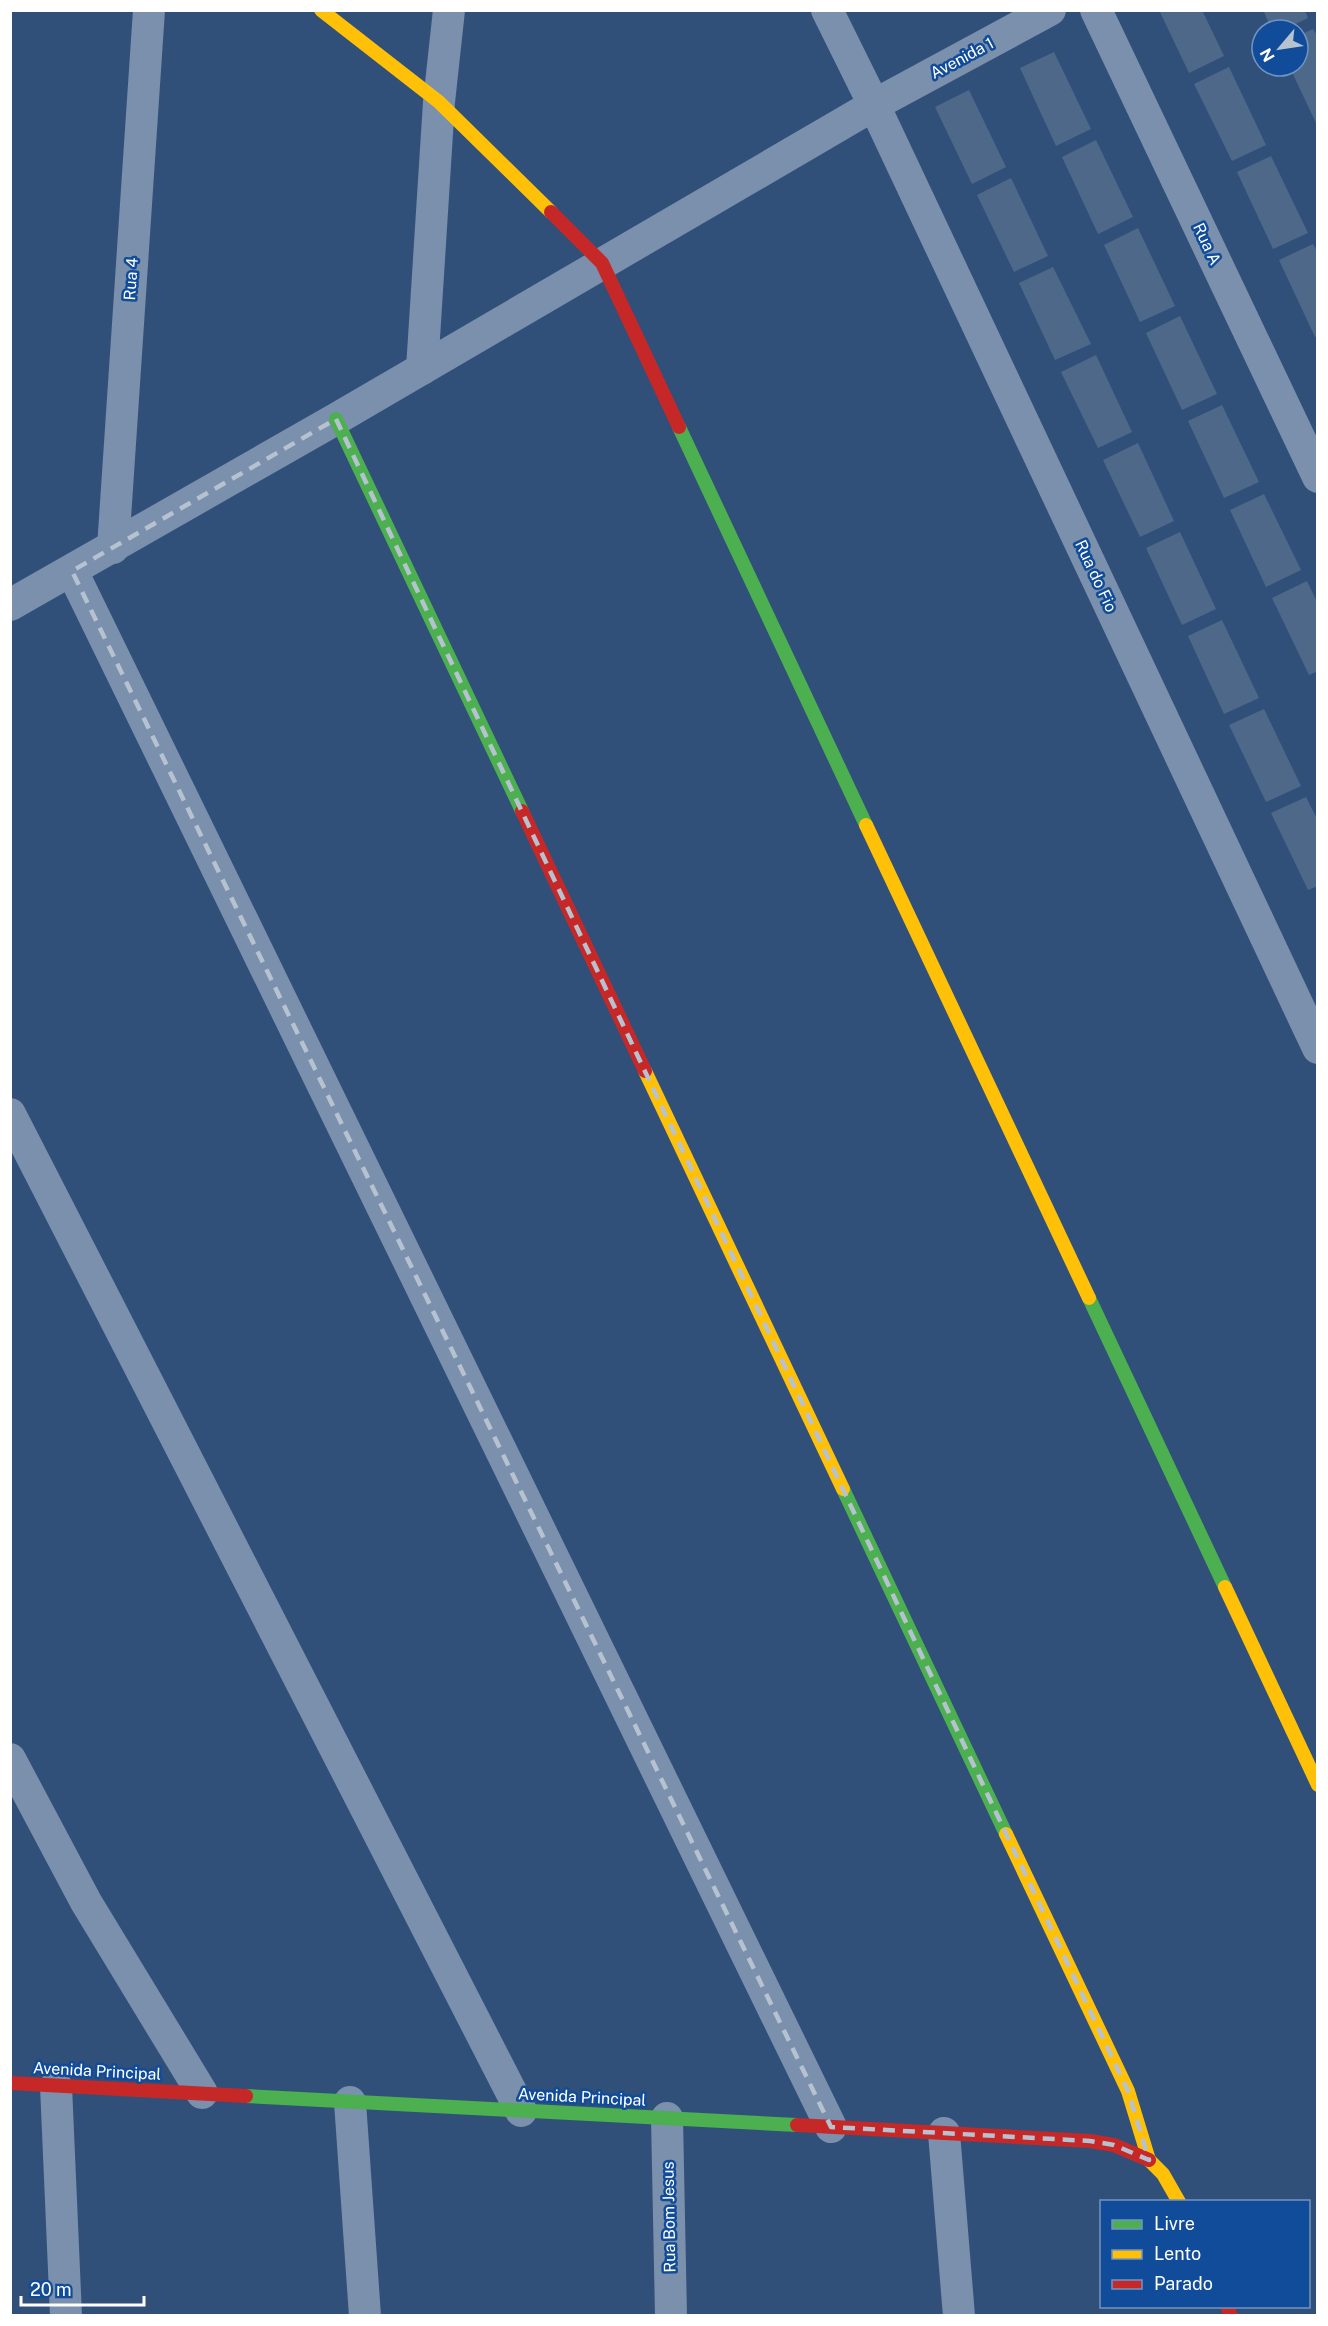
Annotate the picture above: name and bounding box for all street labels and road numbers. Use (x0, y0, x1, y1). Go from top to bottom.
street label: Avenida 1 (927, 33, 997, 83)
street label: Rua A (1189, 220, 1225, 268)
street label: Rua 4 (120, 257, 142, 301)
street label: Rua do Fio (1071, 537, 1121, 615)
street label: Avenida Principal (32, 2058, 162, 2084)
street label: Avenida Principal (517, 2084, 647, 2110)
street label: Rua Bom Jesus (659, 2161, 679, 2273)

